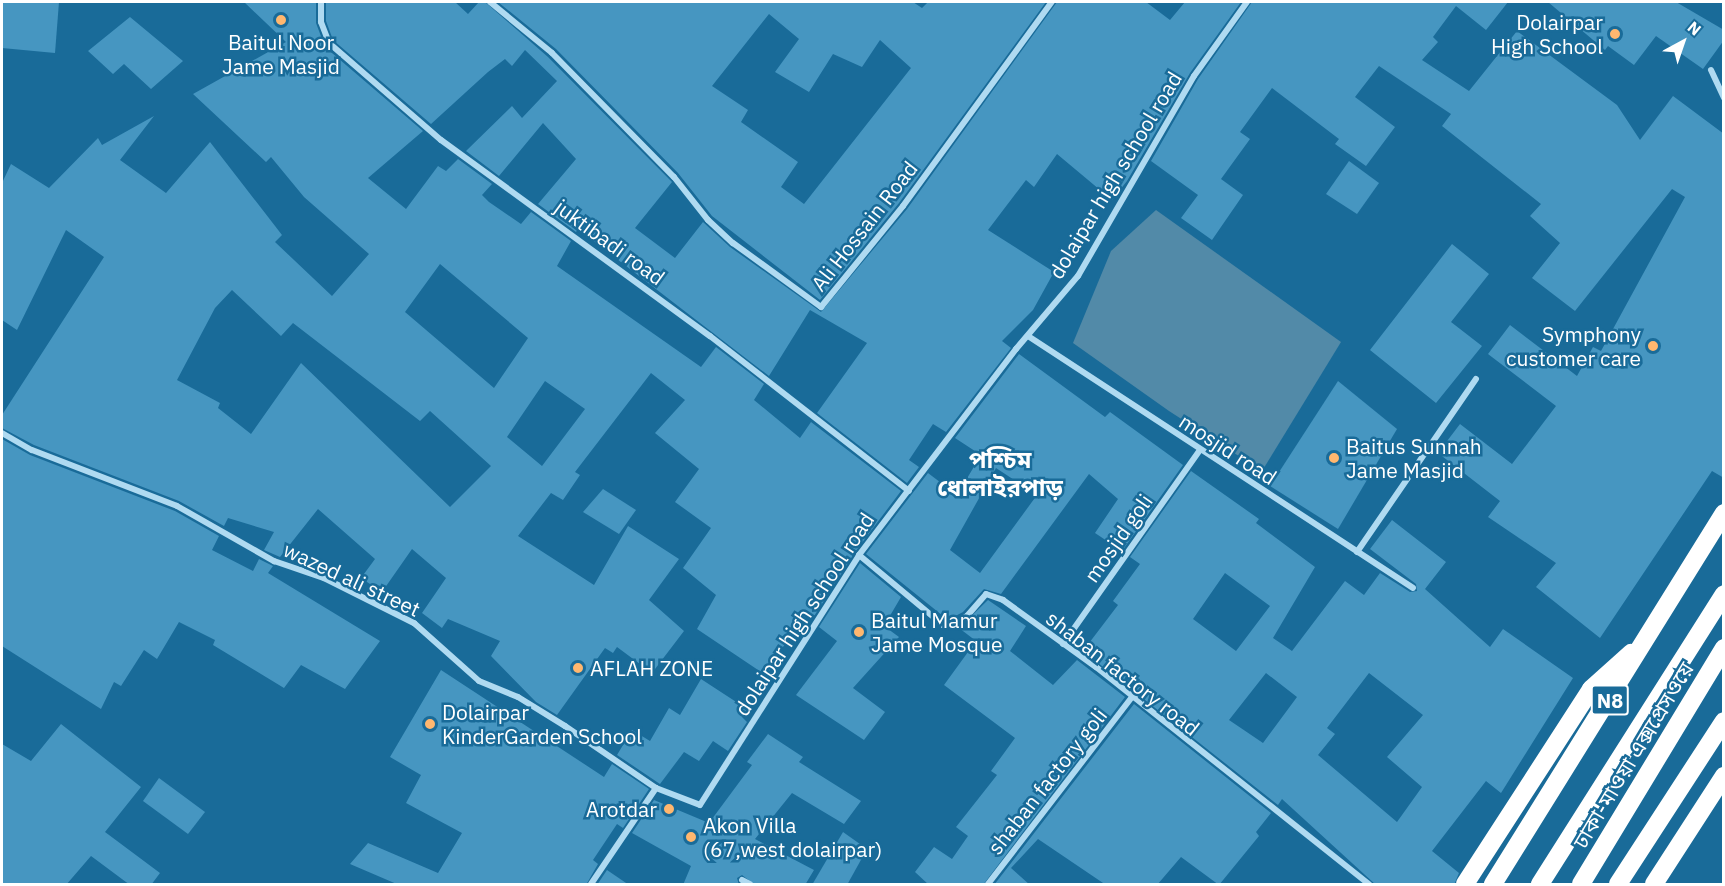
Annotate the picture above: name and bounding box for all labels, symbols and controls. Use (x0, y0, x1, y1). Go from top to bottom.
place label: Dolairpar High School (1491, 9, 1603, 59)
north arrow (1653, 12, 1713, 72)
marker: Baitul Noor Jame Masjid (274, 13, 288, 27)
text: N (1684, 17, 1705, 40)
marker: Dolairpar High School (1608, 27, 1622, 41)
place label: Baitul Noor Jame Masjid (222, 29, 340, 79)
street label: dolaipar high school road (1043, 67, 1187, 283)
street label: Ali Hossain Road (805, 156, 923, 296)
street label: juktibadi road (550, 194, 670, 290)
place label: Symphony customer care (1506, 321, 1641, 371)
marker: Symphony customer care (1646, 339, 1660, 353)
street label: mosjid road (1175, 408, 1281, 490)
place label: Baitus Sunnah Jame Masjid (1346, 433, 1482, 483)
district label: পশ্চিম ধোলাইরপাড় (937, 446, 1063, 502)
marker: Baitus Sunnah Jame Masjid (1327, 451, 1341, 465)
street label: mosjid goli (1079, 489, 1157, 587)
street label: dolaipar high school road (729, 508, 879, 720)
street label: wazed ali street (280, 536, 424, 622)
street label: shaban factory road (1041, 605, 1205, 741)
place label: Baitul Mamur Jame Mosque (871, 607, 1002, 657)
marker: Baitul Mamur Jame Mosque (852, 625, 866, 639)
place label: AFLAH ZONE (590, 655, 713, 681)
street label: ঢাকা-মাওয়া এক্সপ্রেসওয়ে (1567, 657, 1699, 853)
marker: AFLAH ZONE (571, 661, 585, 675)
road number: N8 (1590, 683, 1630, 717)
place label: Dolairpar KinderGarden School (442, 699, 642, 749)
street label: shaban factory goli (982, 703, 1112, 859)
marker: Dolairpar KinderGarden School (423, 717, 437, 731)
place label: Arotdar (586, 796, 657, 822)
marker: Arotdar (662, 802, 676, 816)
place label: Akon Villa (67,west dolairpar) (703, 812, 882, 862)
marker: Akon Villa (67,west dolairpar) (684, 830, 698, 844)

